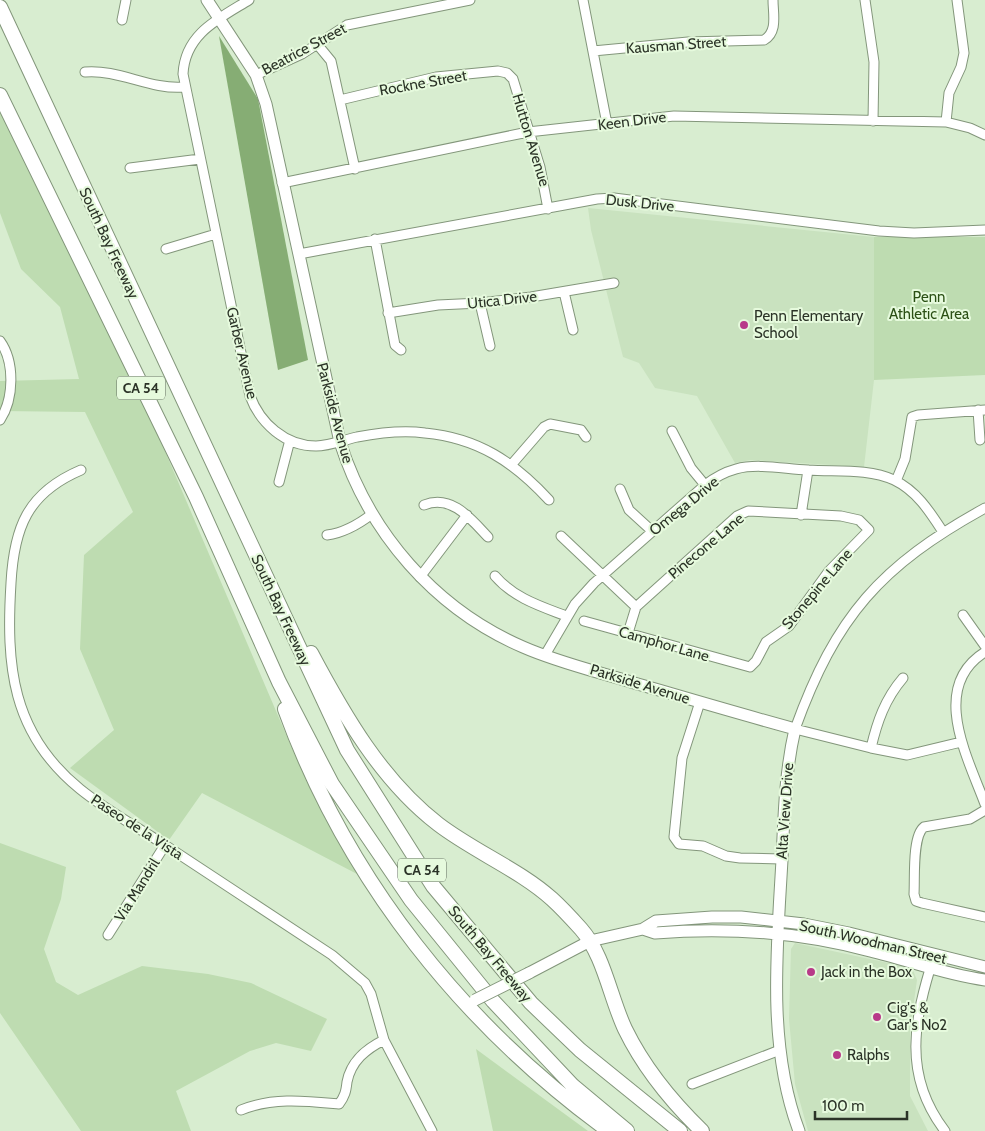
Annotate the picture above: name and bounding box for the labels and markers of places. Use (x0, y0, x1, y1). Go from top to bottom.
place label: Penn Elementary School (754, 307, 864, 342)
marker: Penn Elementary School (738, 319, 750, 331)
place label: Jack in the Box (820, 963, 912, 981)
marker: Jack in the Box (805, 966, 817, 978)
place label: Cig's & Gar's No2 (887, 999, 947, 1034)
marker: Cig's & Gar's No2 (871, 1011, 883, 1023)
place label: Ralphs (847, 1046, 889, 1064)
marker: Ralphs (831, 1049, 843, 1061)

